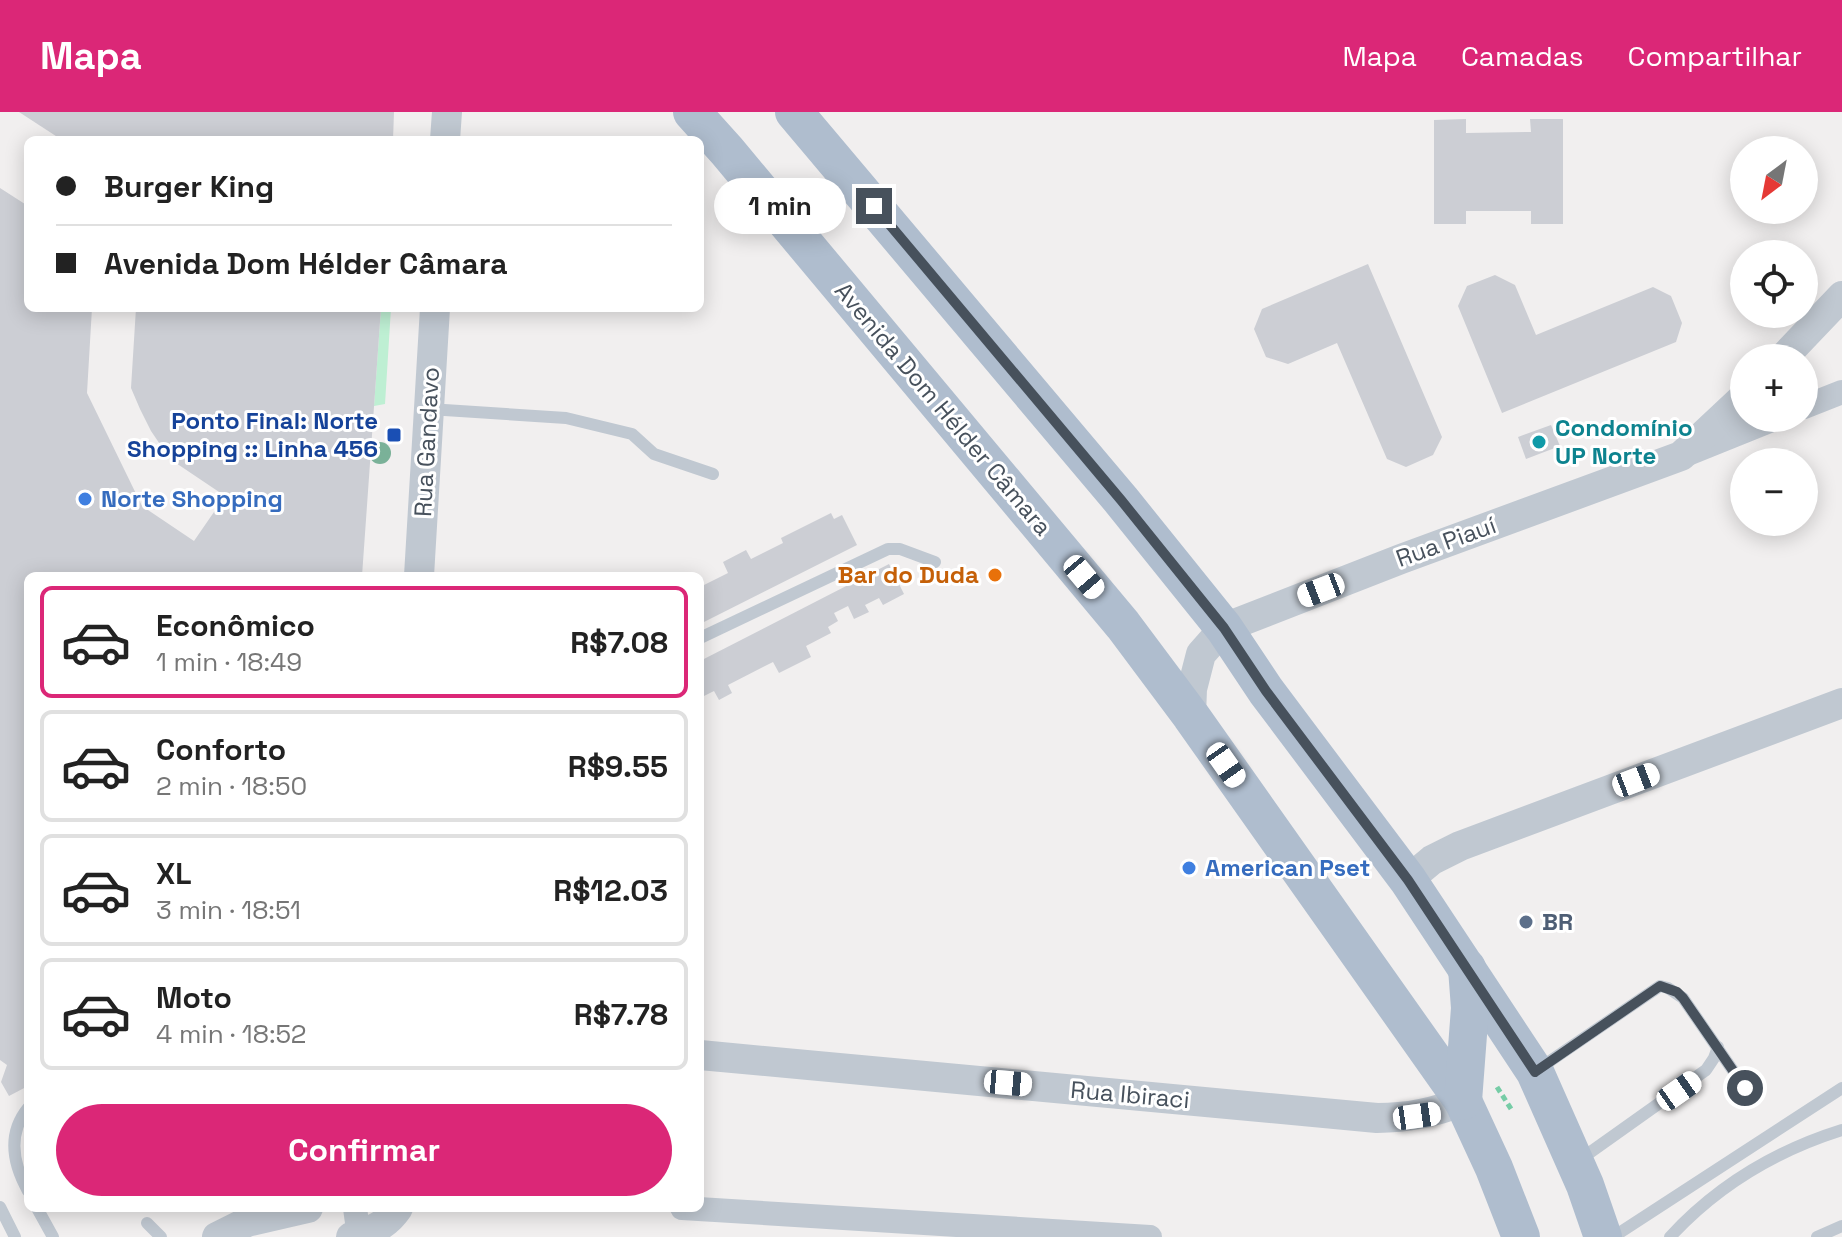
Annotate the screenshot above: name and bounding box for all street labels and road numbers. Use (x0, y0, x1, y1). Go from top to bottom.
street label: Avenida Dom Hélder Câmara (828, 275, 1059, 542)
street label: Rua Gandavo (407, 366, 446, 518)
street label: Rua Piauí (1392, 509, 1500, 574)
street label: Rua Ibiraci (1069, 1074, 1191, 1115)

